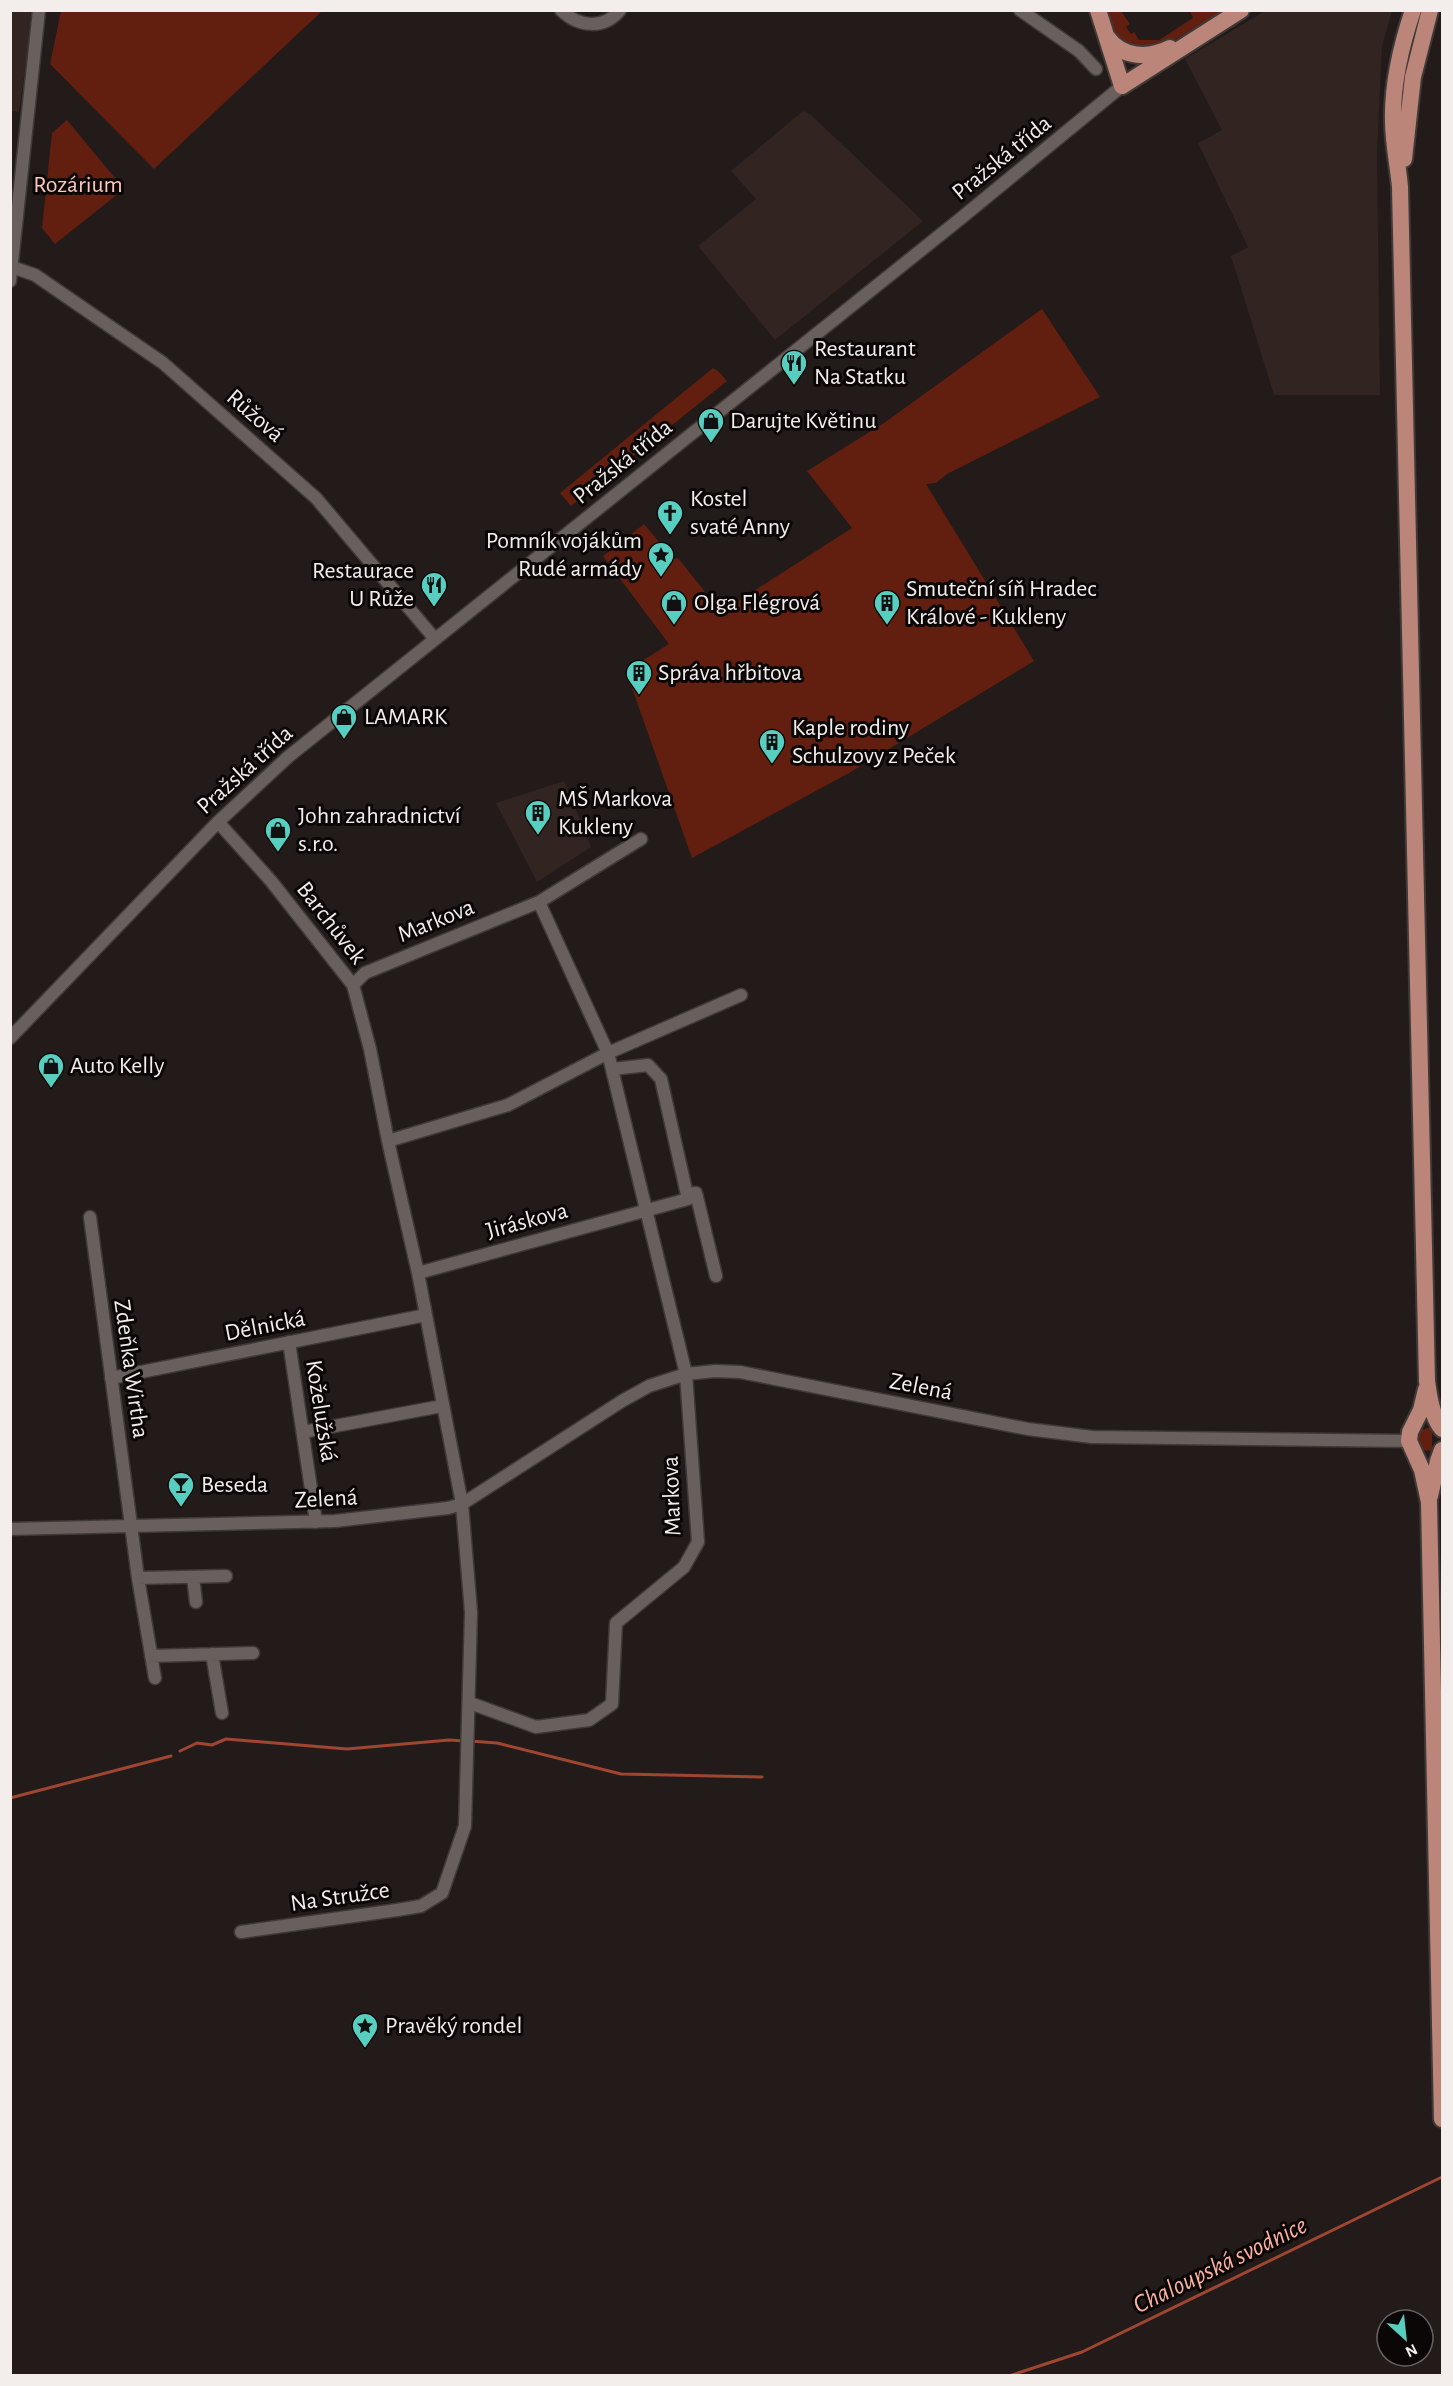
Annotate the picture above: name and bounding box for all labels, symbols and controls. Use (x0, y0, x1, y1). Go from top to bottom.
street label: Pražská třída (948, 111, 1056, 205)
park label: Rozárium (33, 173, 123, 197)
place label: Restaurant Na Statku (814, 337, 916, 389)
restaurant icon: Restaurant Na Statku (779, 348, 809, 386)
street label: Růžová (222, 385, 288, 447)
shop icon: Darujte Květinu (696, 406, 726, 444)
place label: Darujte Květinu (730, 409, 877, 433)
street label: Pražská třída (569, 415, 677, 509)
place label: Kostel svaté Anny (690, 487, 790, 539)
church icon: Kostel svaté Anny (655, 498, 685, 536)
place label: Pomník vojákům Rudé armády (486, 529, 642, 581)
place icon: Pomník vojákům Rudé armády (646, 540, 676, 578)
place label: Restaurace U Růže (312, 559, 414, 611)
restaurant icon: Restaurace U Růže (419, 570, 449, 608)
place label: Smuteční síň Hradec Králové - Kukleny (906, 577, 1097, 629)
shop icon: Olga Flégrová (659, 588, 689, 626)
building icon: Smuteční síň Hradec Králové - Kukleny (872, 588, 902, 626)
place label: Olga Flégrová (694, 591, 820, 615)
building icon: Správa hřbitova (624, 658, 654, 696)
place label: Správa hřbitova (658, 661, 802, 685)
shop icon: LAMARK (329, 702, 359, 740)
place label: LAMARK (364, 705, 448, 729)
place label: Kaple rodiny Schulzovy z Peček (792, 716, 956, 768)
street label: Pražská třída (192, 721, 298, 819)
building icon: Kaple rodiny Schulzovy z Peček (757, 727, 787, 765)
place label: MŠ Markova Kukleny (558, 786, 672, 839)
building icon: MŠ Markova Kukleny (523, 798, 553, 836)
place label: John zahradnictví s.r.o. (298, 804, 461, 856)
shop icon: John zahradnictví s.r.o. (263, 815, 293, 853)
street label: Barchůvek (292, 877, 370, 969)
street label: Markova (394, 895, 478, 947)
shop icon: Auto Kelly (36, 1051, 66, 1089)
place label: Auto Kelly (70, 1054, 164, 1078)
street label: Jiráskova (484, 1199, 570, 1243)
street label: Zdeňka Wirtha (109, 1298, 153, 1440)
street label: Dělnická (223, 1306, 307, 1346)
street label: Koželužská (301, 1358, 341, 1464)
street label: Zelená (888, 1369, 954, 1405)
street label: Markova (659, 1456, 685, 1536)
bar icon: Beseda (166, 1470, 196, 1508)
place label: Beseda (201, 1473, 268, 1497)
street label: Zelená (294, 1485, 358, 1513)
street label: Na Stružce (289, 1878, 391, 1916)
place icon: Pravěký rondel (350, 2011, 380, 2049)
place label: Pravěký rondel (385, 2014, 523, 2038)
water label: Chaloupská svodnice (1129, 2212, 1311, 2318)
north arrow (1375, 2308, 1435, 2368)
text: N (1403, 2341, 1420, 2360)

